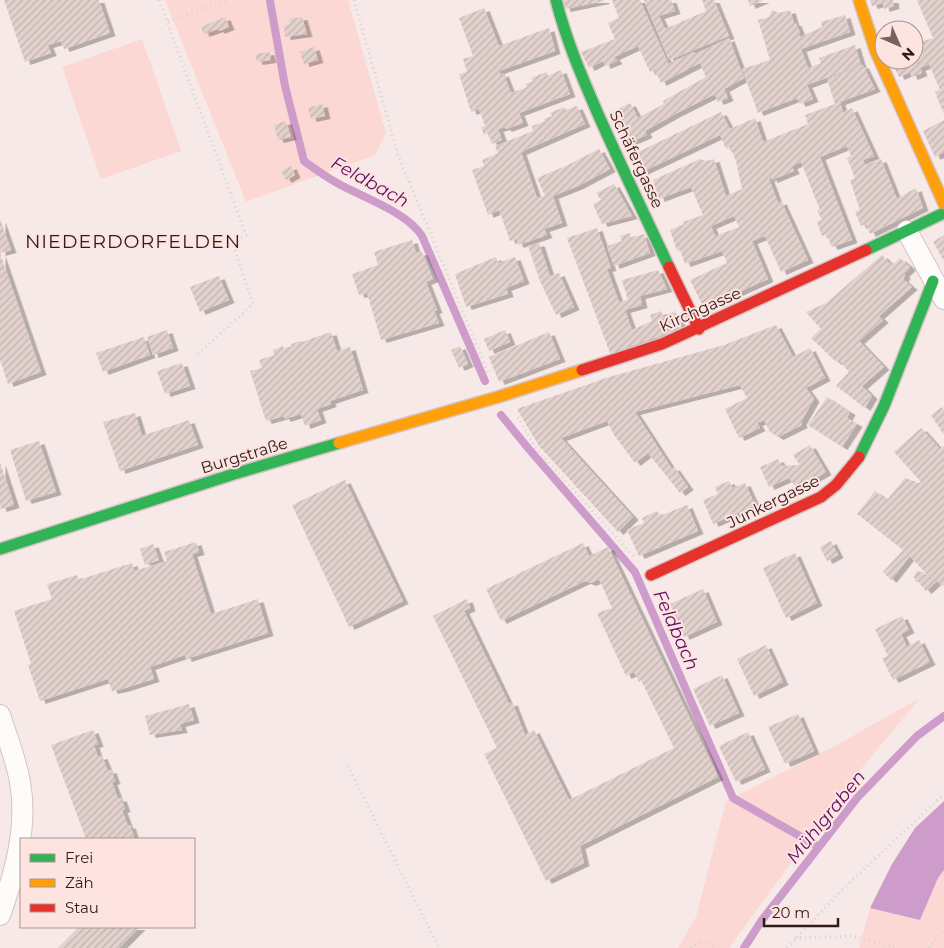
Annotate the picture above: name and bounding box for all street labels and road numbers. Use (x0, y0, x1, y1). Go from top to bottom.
street label: Schäfergasse (606, 107, 668, 211)
street label: Kirchgasse (656, 283, 744, 336)
street label: Burgstraße (198, 433, 290, 478)
street label: Junkergasse (723, 471, 822, 532)

